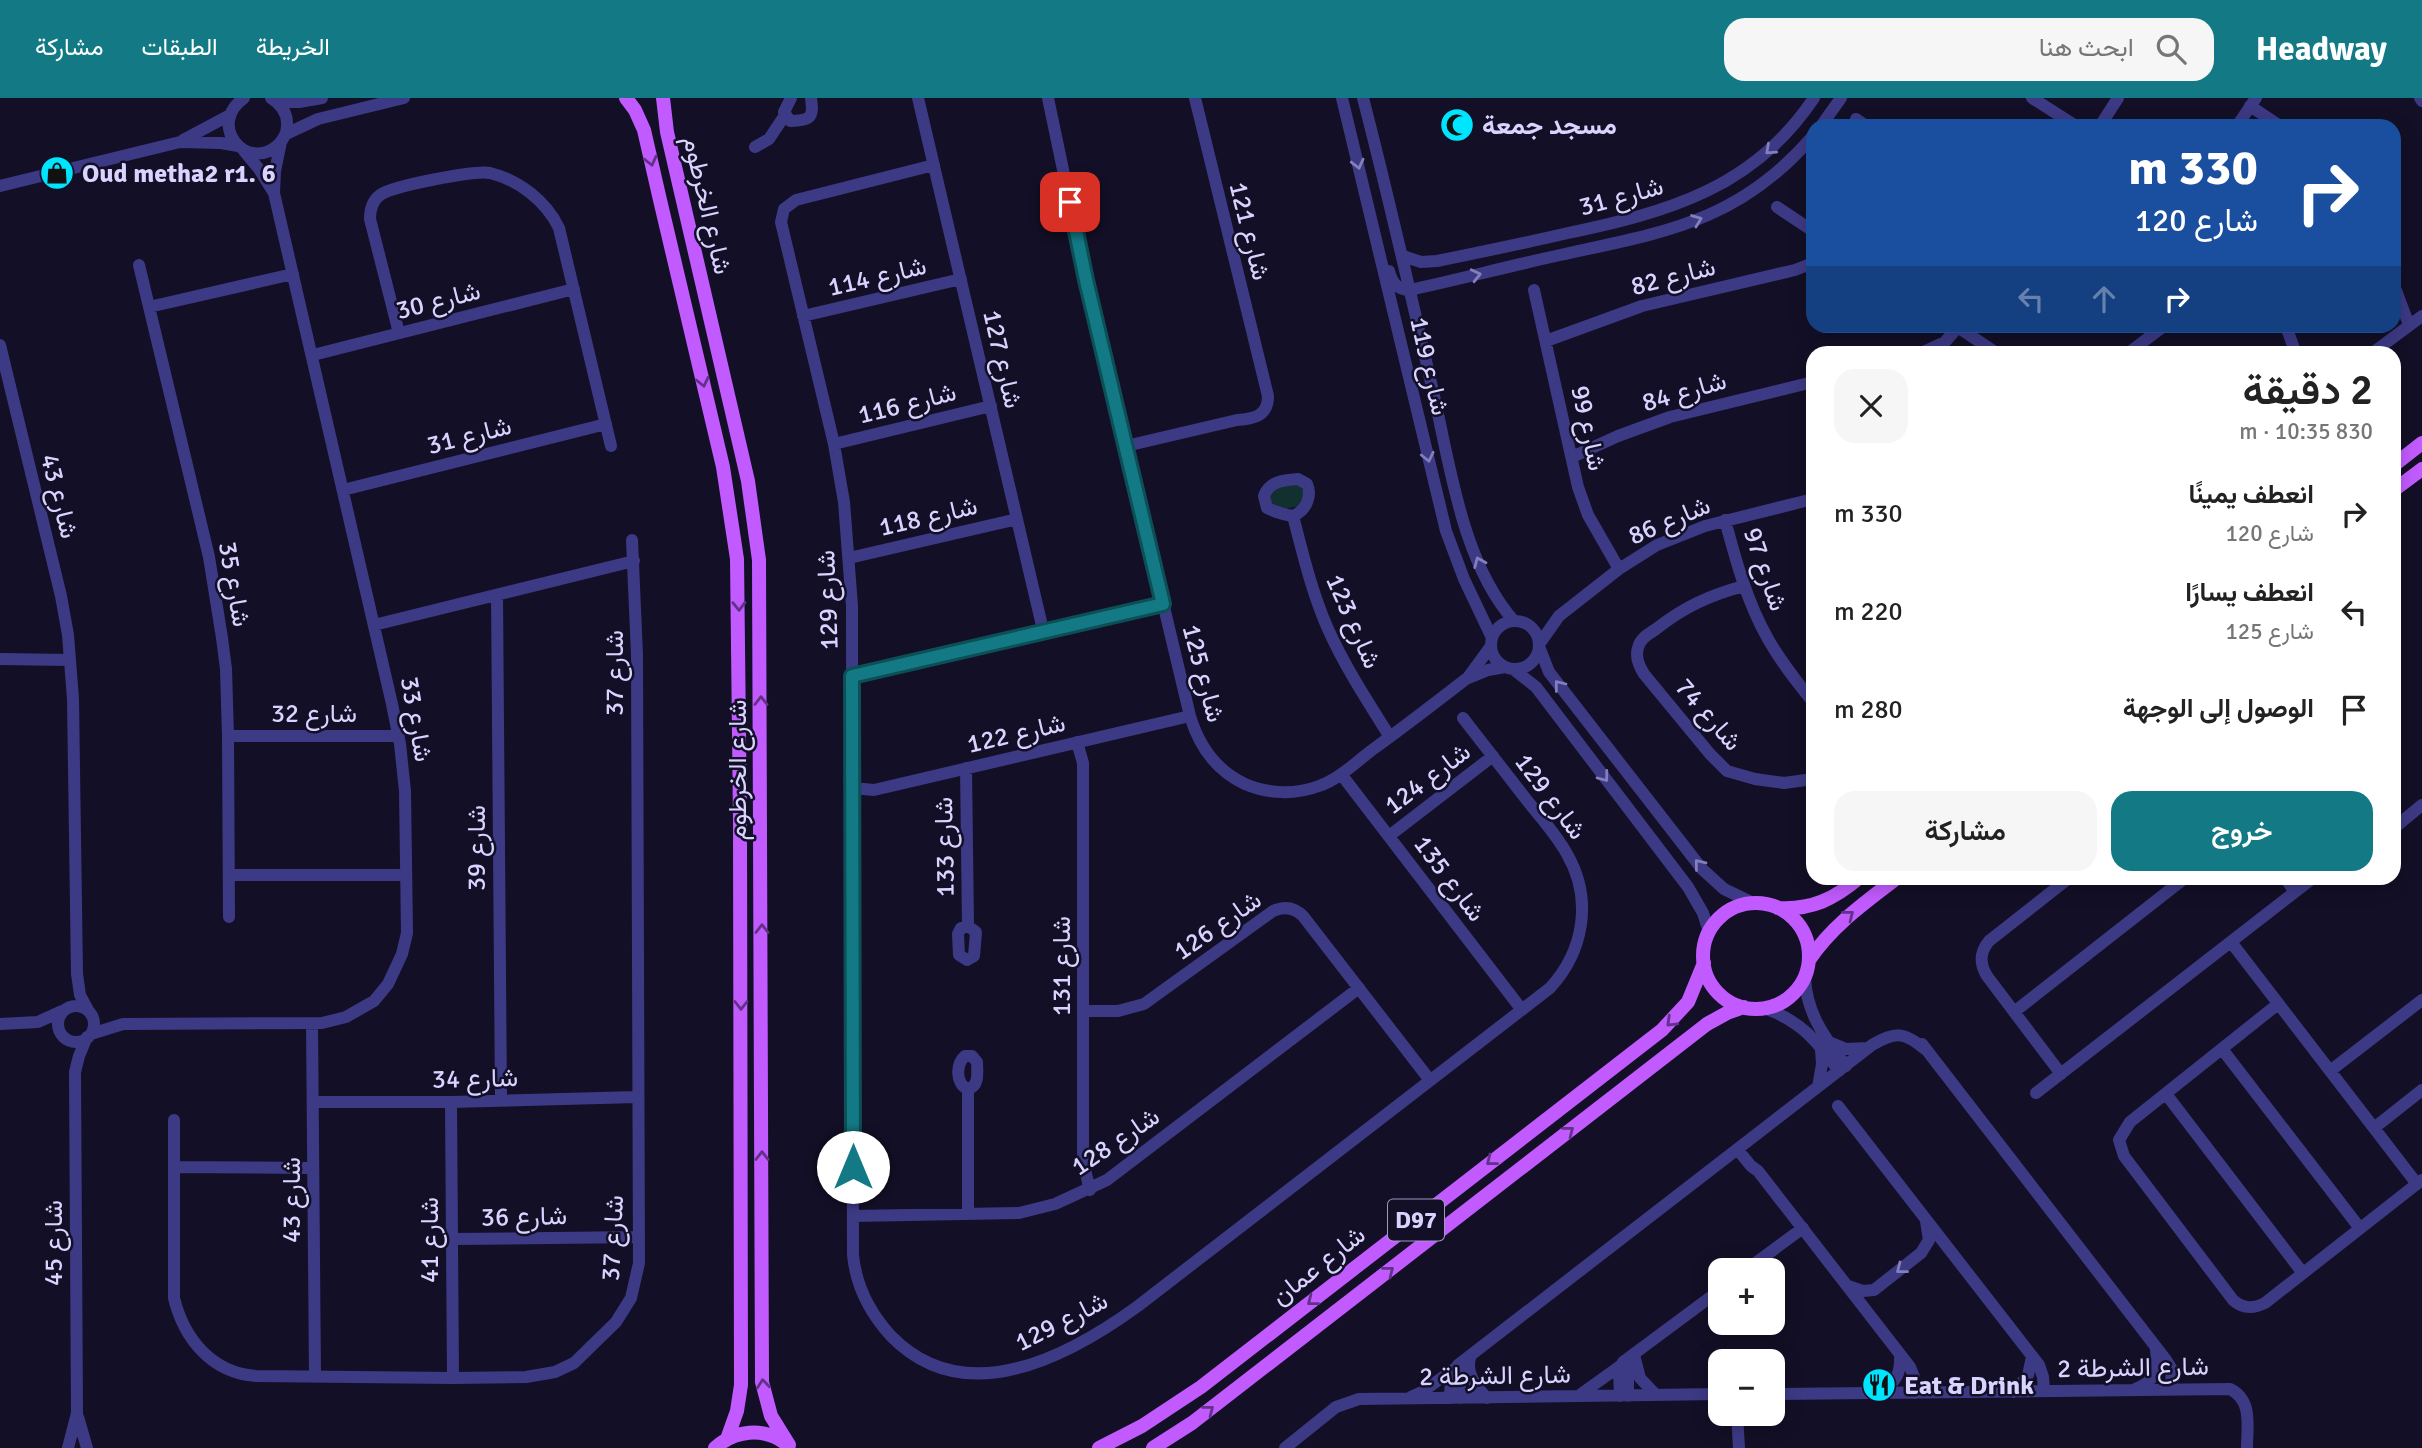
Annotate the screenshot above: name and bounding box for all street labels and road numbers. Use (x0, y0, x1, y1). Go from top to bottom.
street label: شارع الخرطوم (675, 133, 739, 278)
street label: شارع 31 (1576, 170, 1667, 225)
street label: شارع 121 (1220, 179, 1277, 284)
street label: شارع 114 (825, 250, 930, 305)
street label: شارع 82 (1628, 251, 1719, 304)
street label: شارع 30 (393, 275, 484, 328)
street label: شارع 127 (974, 307, 1029, 412)
street label: شارع 119 (1401, 314, 1456, 419)
street label: شارع 84 (1638, 365, 1730, 420)
street label: شارع 116 (855, 376, 960, 433)
street label: شارع 99 (1562, 383, 1613, 474)
street label: شارع 31 (424, 410, 515, 463)
street label: شارع 43 (32, 451, 85, 542)
street label: شارع 86 (1624, 489, 1716, 553)
street label: شارع 118 (876, 490, 981, 545)
street label: شارع 97 (1735, 523, 1794, 616)
street label: شارع 35 (210, 539, 257, 630)
street label: شارع 129 (810, 549, 847, 651)
street label: شارع 123 (1317, 569, 1388, 674)
street label: شارع 125 (1174, 621, 1231, 726)
street label: شارع 37 (599, 630, 632, 716)
street label: شارع 74 (1667, 672, 1749, 758)
street label: شارع 33 (392, 674, 439, 765)
street label: شارع 32 (271, 698, 357, 731)
street label: شارع الخرطوم (722, 699, 755, 841)
street label: شارع 122 (964, 707, 1069, 762)
street label: شارع 124 (1378, 736, 1478, 823)
street label: شارع 129 (1506, 747, 1593, 847)
street label: شارع 133 (928, 797, 963, 897)
street label: شارع 39 (461, 805, 494, 891)
street label: شارع 135 (1405, 829, 1492, 929)
street label: شارع 126 (1167, 884, 1268, 968)
street label: شارع 131 (1046, 916, 1079, 1016)
street label: شارع 34 (432, 1062, 518, 1097)
street label: شارع 128 (1065, 1101, 1167, 1184)
street label: شارع 43 (276, 1157, 309, 1243)
street label: شارع 37 (595, 1194, 632, 1282)
street label: شارع 41 (414, 1197, 447, 1283)
street label: شارع 45 (38, 1200, 71, 1286)
street label: شارع 36 (481, 1200, 567, 1235)
road number: D97 (1388, 1200, 1444, 1240)
street label: شارع عمان (1265, 1219, 1373, 1313)
street label: شارع 129 (1010, 1285, 1114, 1360)
street label: شارع الشرطة 2 (2057, 1351, 2209, 1386)
street label: شارع الشرطة 2 (1419, 1359, 1571, 1394)

